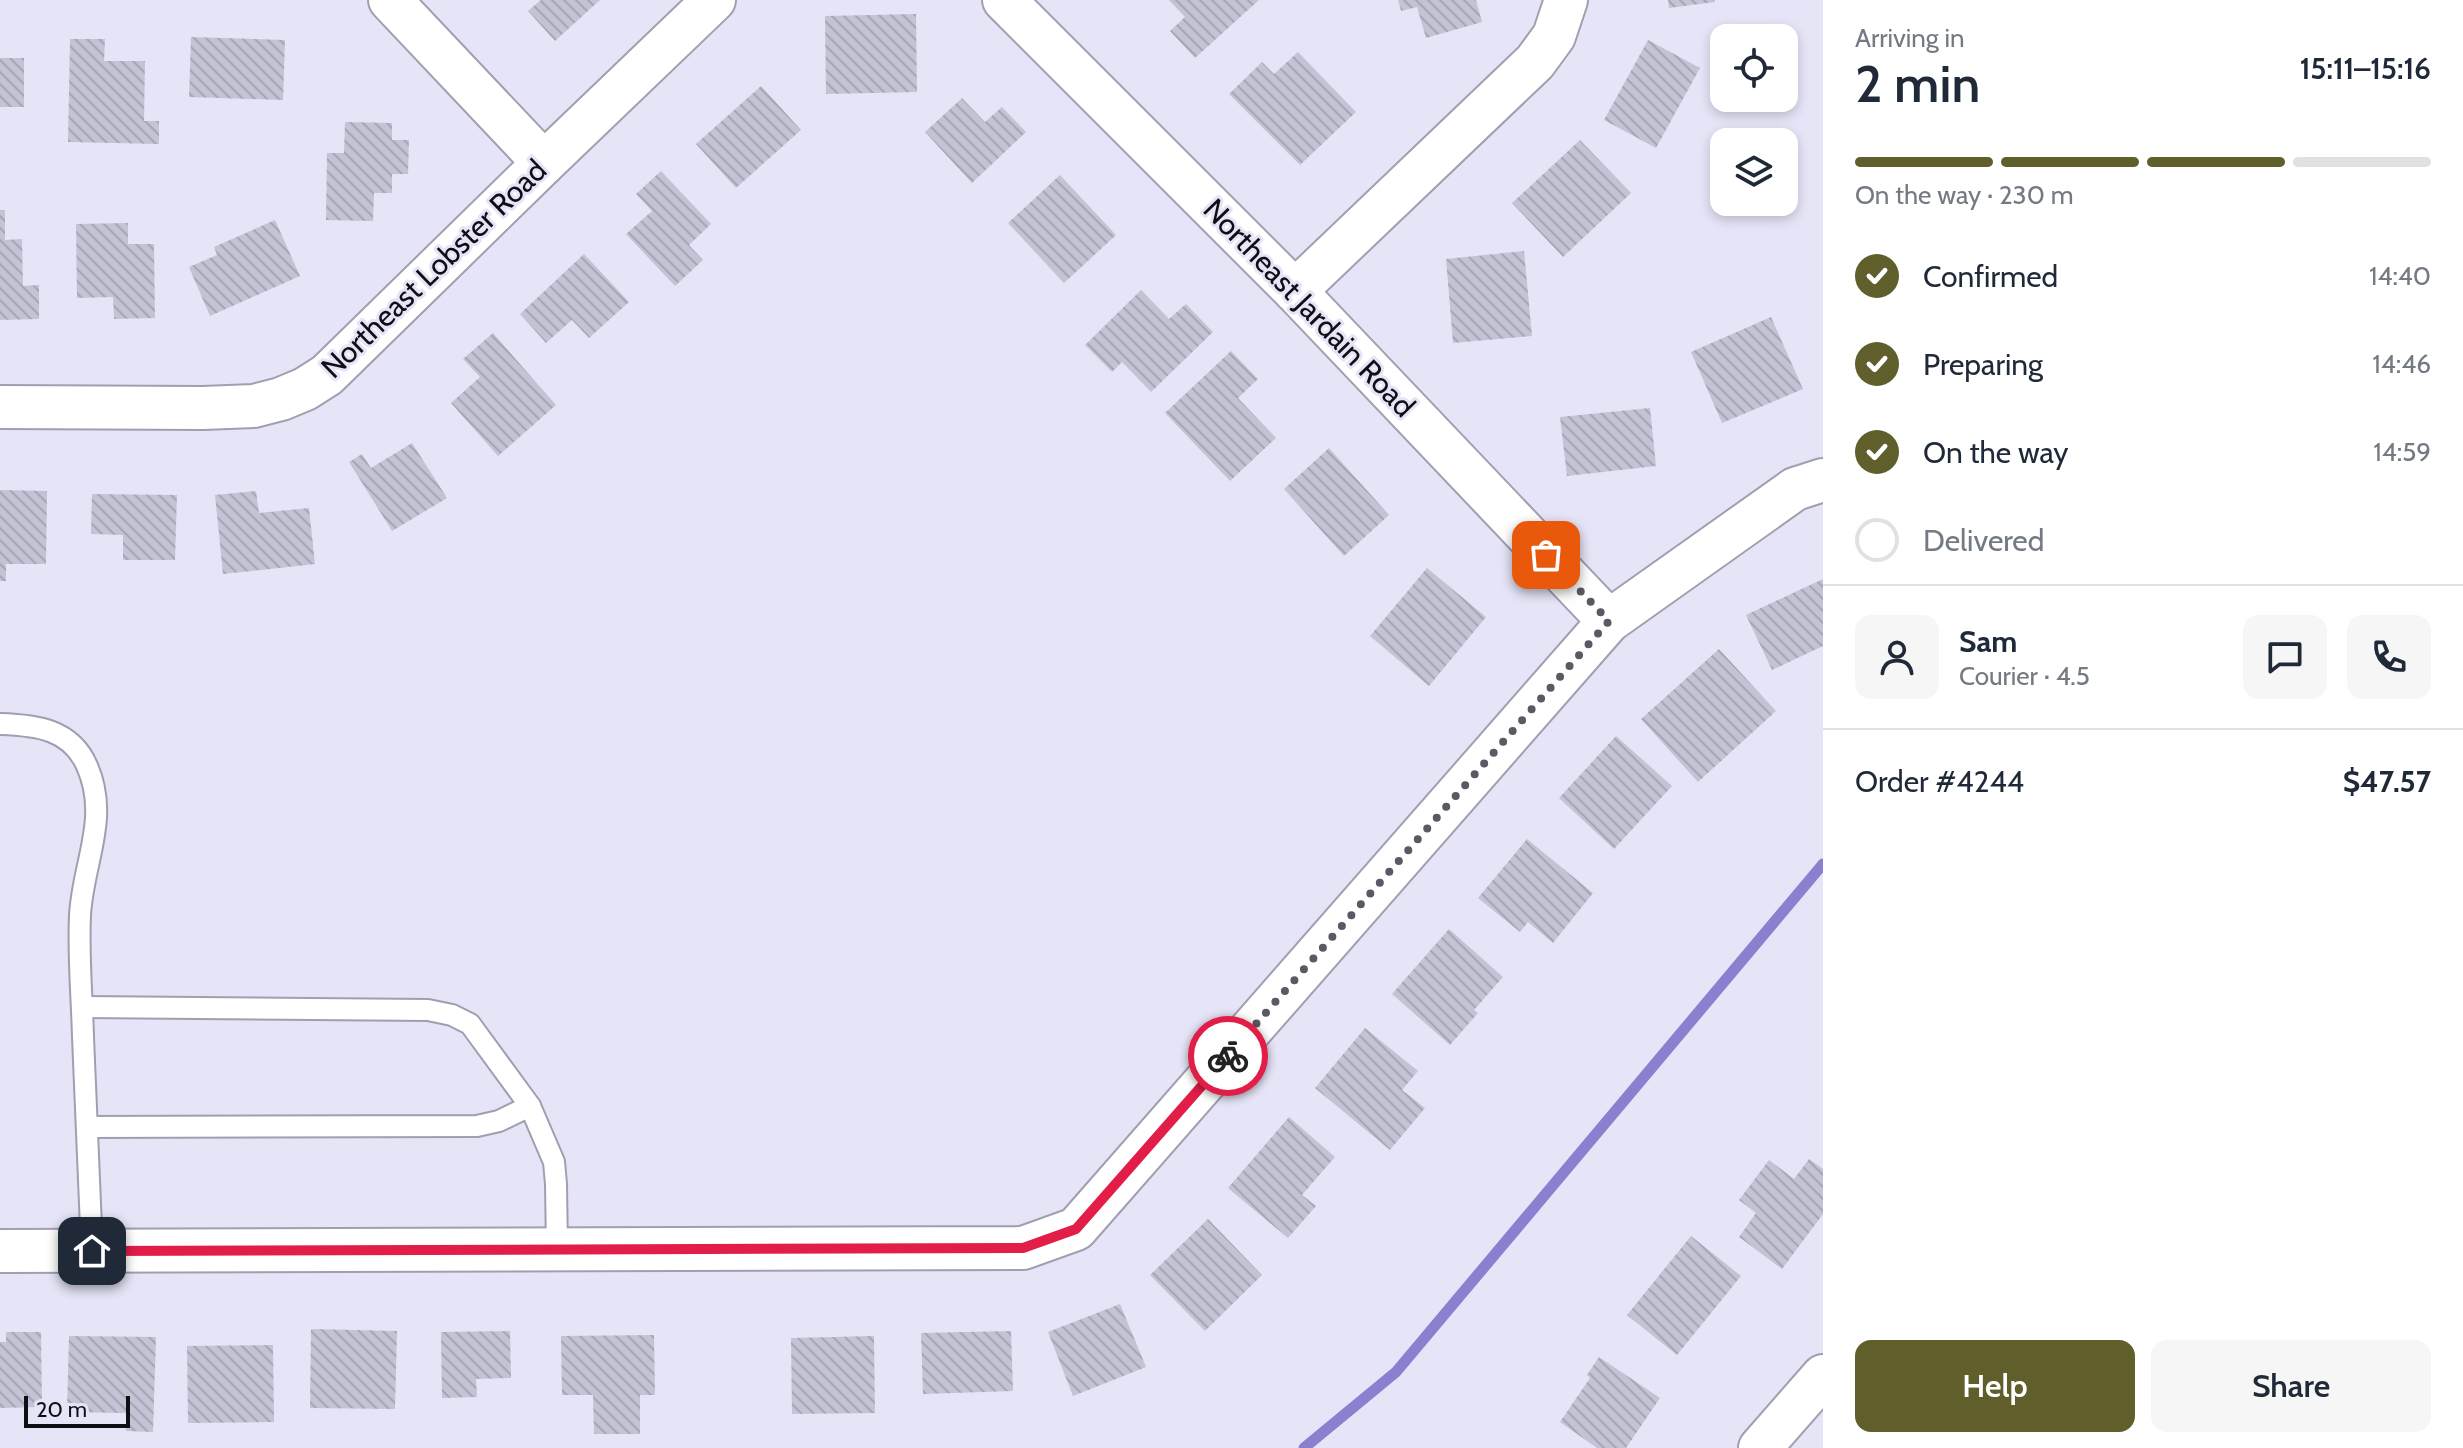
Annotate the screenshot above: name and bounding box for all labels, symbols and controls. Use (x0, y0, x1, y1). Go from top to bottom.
text: Arriving in (1855, 22, 1965, 54)
map controls (1710, 24, 1798, 216)
button: locate (1710, 24, 1798, 112)
text: 15:11–15:16 (2300, 50, 2431, 87)
text: 2 min (1855, 52, 1980, 115)
button: layers (1710, 128, 1798, 216)
street label: Northeast Lobster Road (313, 151, 554, 386)
text: On the way · 230 m (1855, 179, 2073, 211)
street label: Northeast Jardain Road (1196, 191, 1423, 424)
icon: check (1855, 254, 1899, 298)
text: Confirmed (1923, 258, 2058, 295)
text: 14:40 (2369, 260, 2431, 292)
icon: check (1855, 342, 1899, 386)
text: Preparing (1923, 346, 2043, 383)
text: 14:46 (2372, 348, 2431, 380)
icon: check (1855, 430, 1899, 474)
text: On the way (1923, 434, 2068, 471)
text: 14:59 (2373, 436, 2431, 468)
pin (1512, 521, 1580, 589)
text: Delivered (1923, 522, 2044, 559)
icon: bag (1524, 533, 1568, 577)
button: person (1855, 615, 1939, 699)
button: chat (2243, 615, 2327, 699)
button: phone (2347, 615, 2431, 699)
text: Sam (1959, 623, 2017, 660)
text: Courier · 4.5 (1959, 660, 2090, 692)
text: Order #4244 (1855, 763, 2024, 800)
text: $47.57 (2343, 763, 2431, 800)
courier (1188, 1016, 1268, 1096)
icon: bike (1206, 1034, 1250, 1078)
pin (58, 1217, 126, 1285)
icon: home (70, 1229, 114, 1273)
button: Help (1855, 1340, 2135, 1432)
button: Share (2151, 1340, 2431, 1432)
scale bar (24, 1392, 130, 1428)
text: 20 m (36, 1396, 87, 1423)

